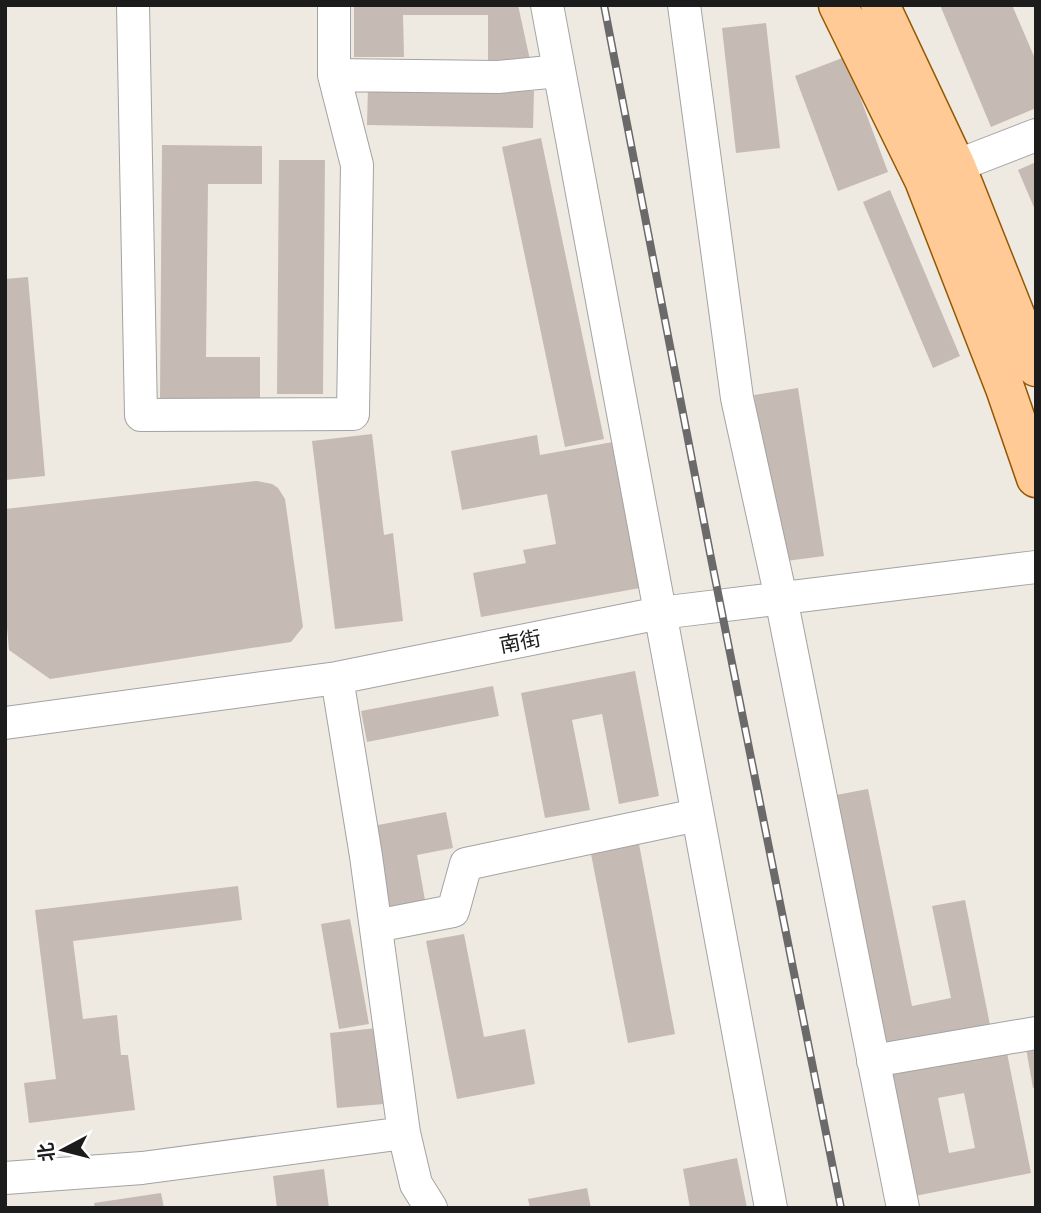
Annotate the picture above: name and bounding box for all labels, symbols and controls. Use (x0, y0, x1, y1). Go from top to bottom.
street label: 南街 (497, 624, 543, 658)
north arrow (28, 1115, 98, 1185)
text: 北 (33, 1141, 58, 1163)

